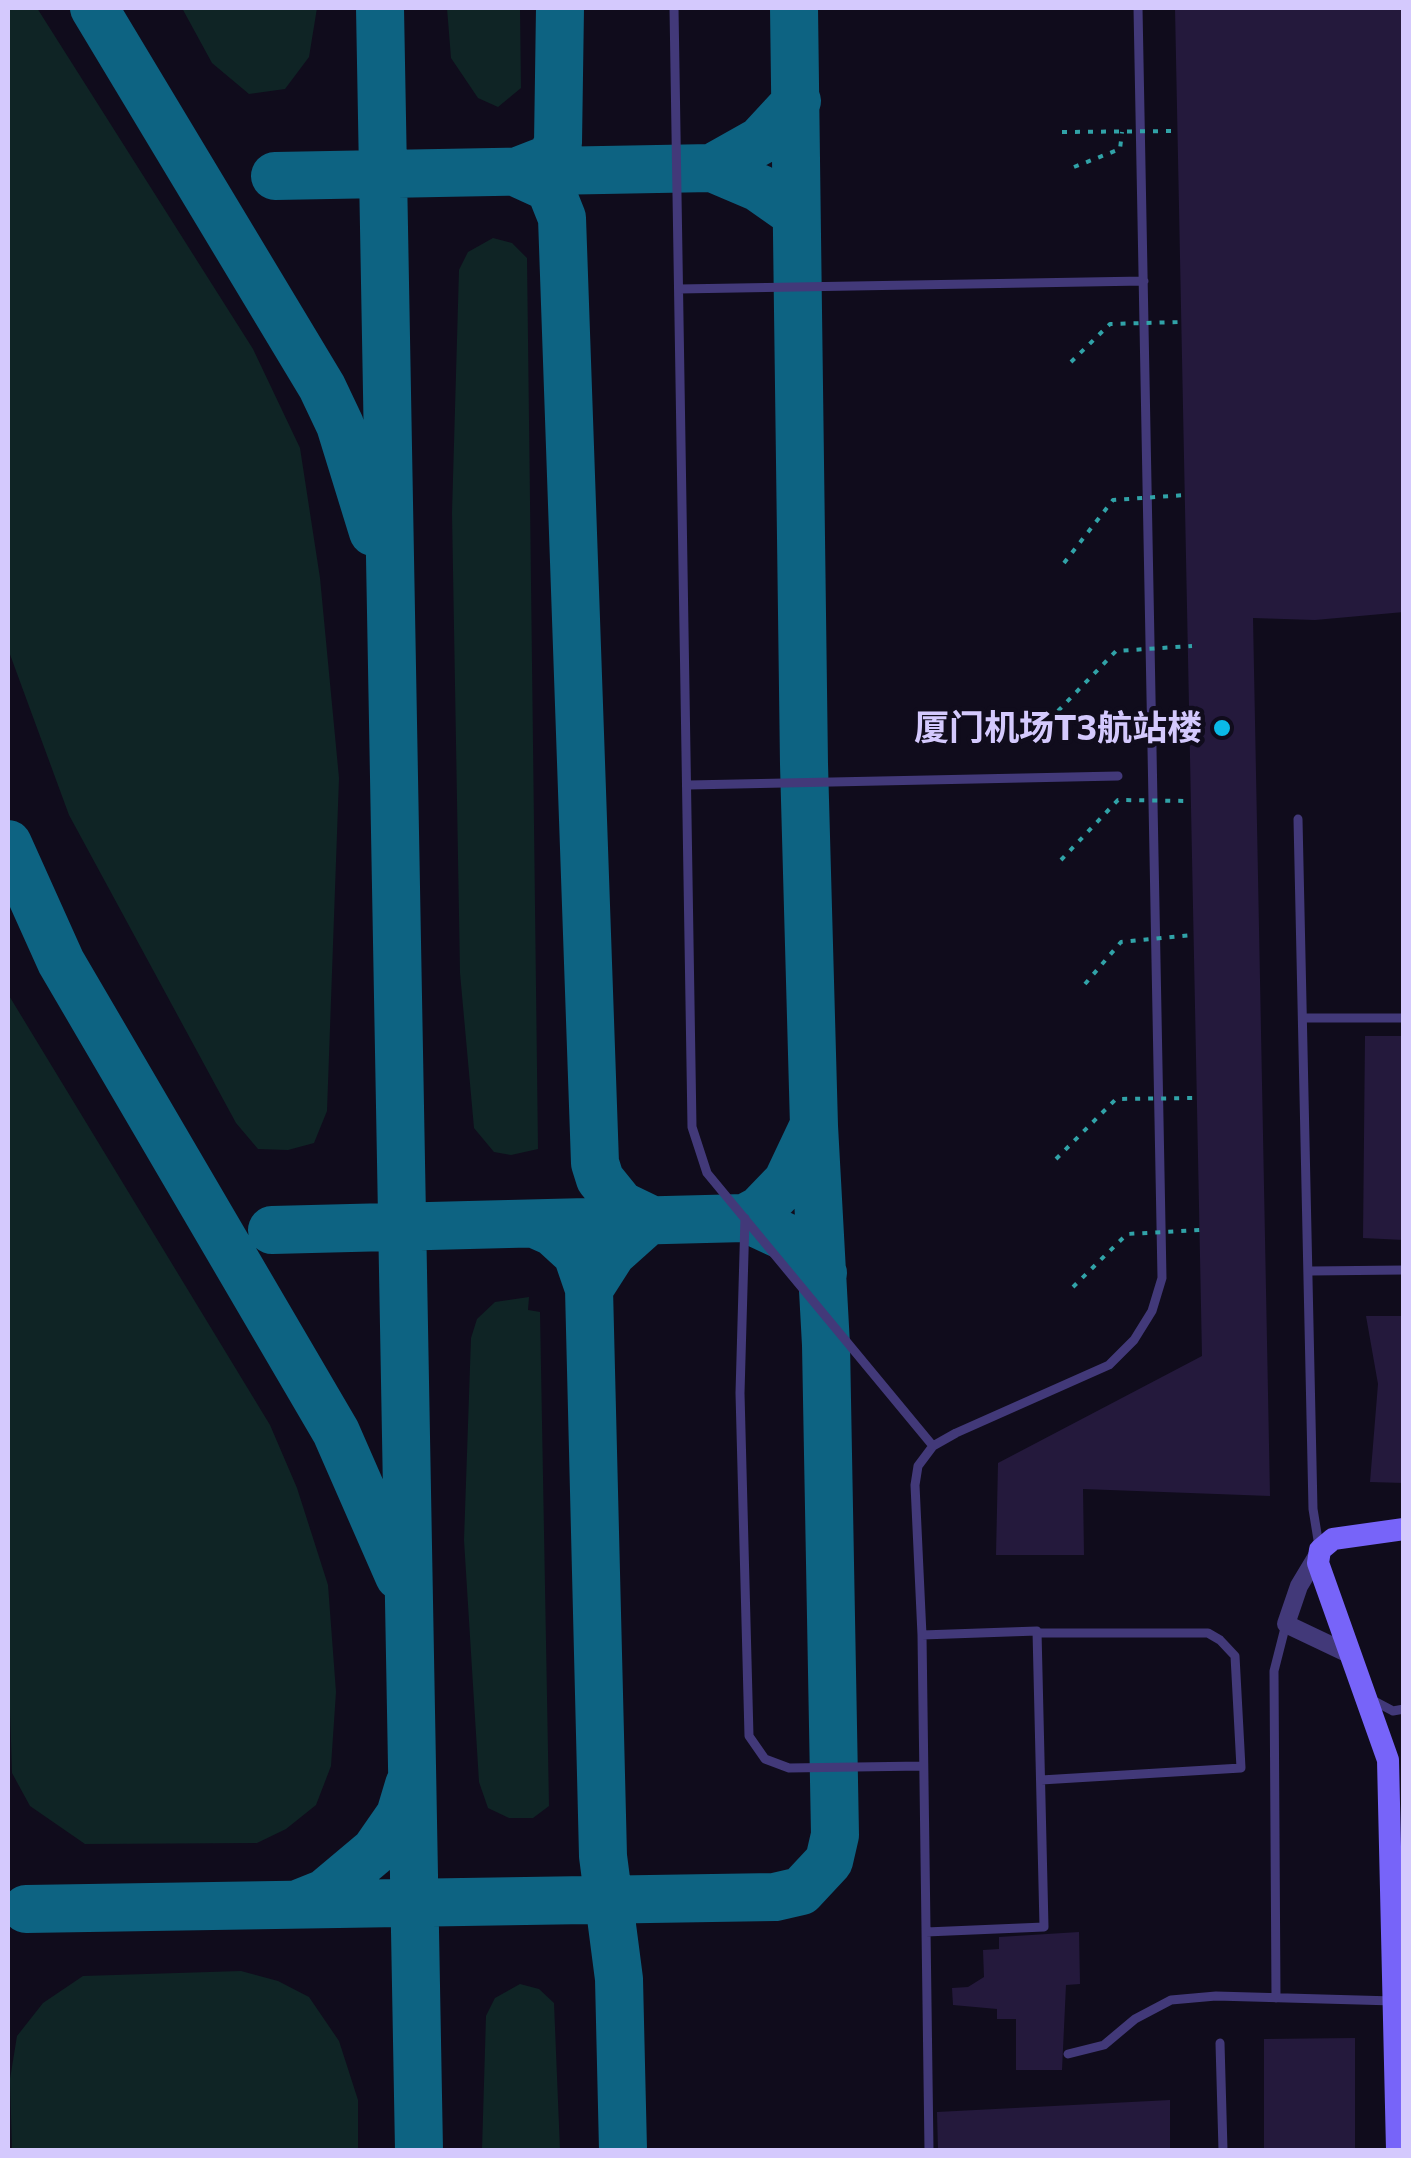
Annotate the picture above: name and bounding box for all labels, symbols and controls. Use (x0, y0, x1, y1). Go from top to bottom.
place label: 厦门机场T3航站楼 (914, 707, 1202, 749)
marker: 厦门机场T3航站楼 (1211, 717, 1233, 739)

